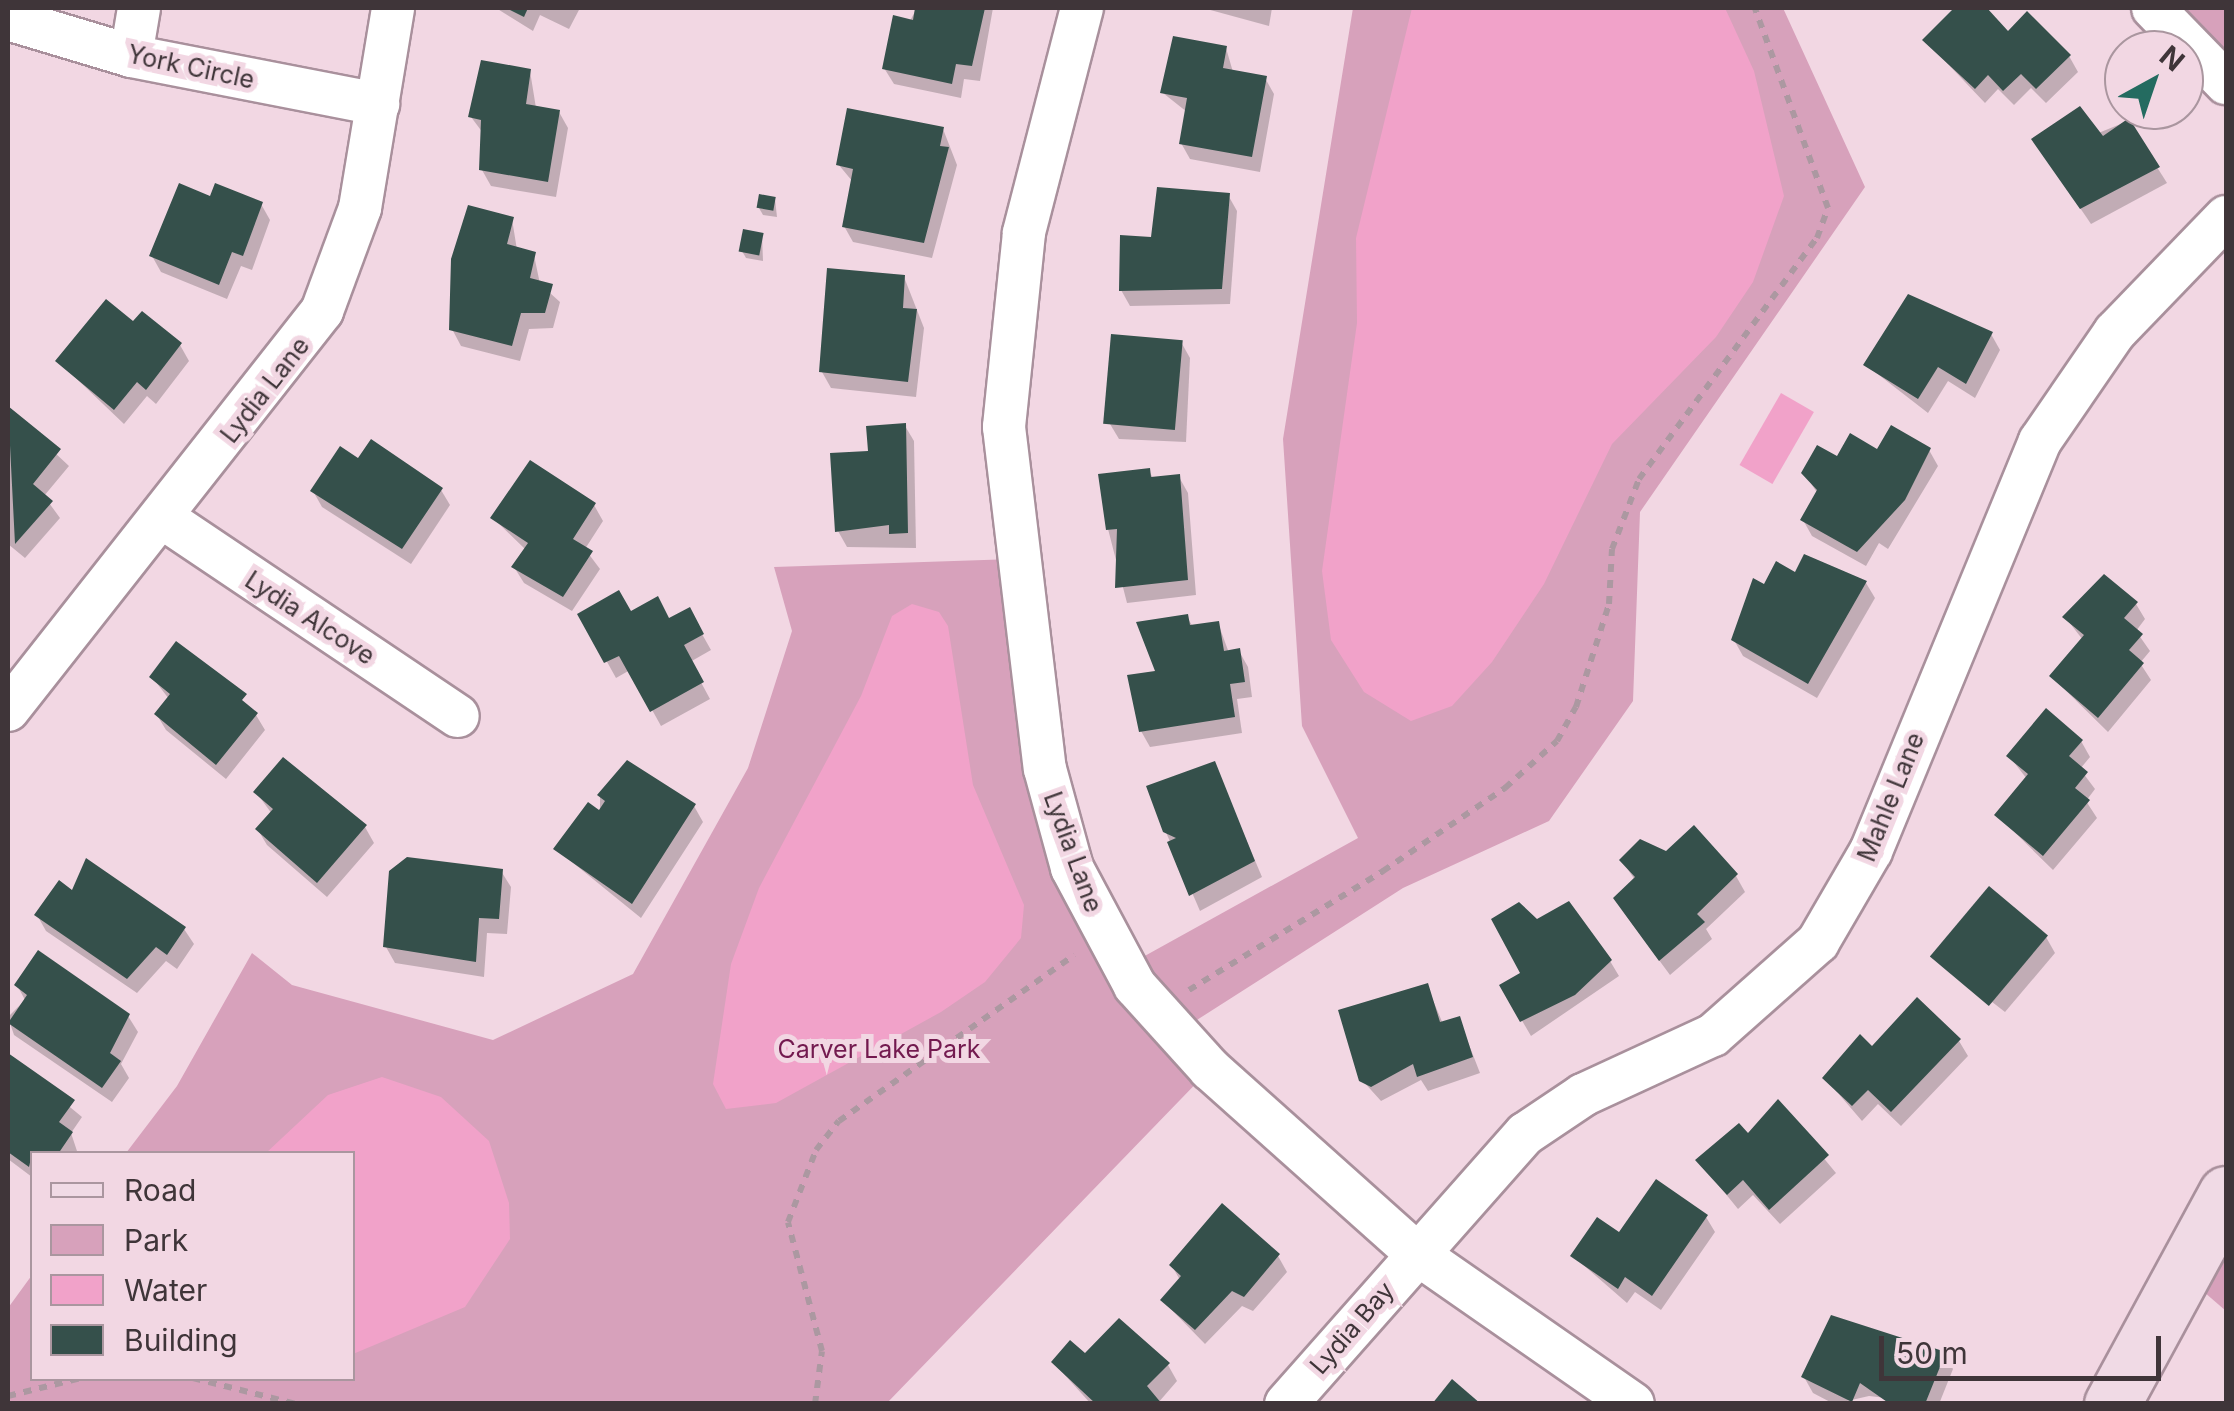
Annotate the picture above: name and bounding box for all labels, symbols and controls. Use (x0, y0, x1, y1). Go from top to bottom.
north arrow (2104, 30, 2204, 130)
street label: York Circle (125, 39, 257, 95)
text: N (2153, 39, 2191, 78)
street label: Lydia Lane (214, 331, 316, 449)
street label: Lydia Alcove (239, 565, 381, 671)
street label: Mahle Lane (1852, 728, 1930, 866)
street label: Lydia Lane (1037, 788, 1109, 916)
park label: Carver Lake Park (777, 1034, 981, 1064)
legend (30, 1151, 355, 1381)
text: Road (124, 1172, 196, 1208)
text: Park (124, 1222, 188, 1258)
text: Water (124, 1272, 207, 1308)
street label: Lydia Bay (1304, 1276, 1400, 1380)
scale bar (1884, 1316, 2166, 1378)
text: Building (124, 1322, 238, 1358)
text: 50 m (1896, 1335, 1968, 1371)

